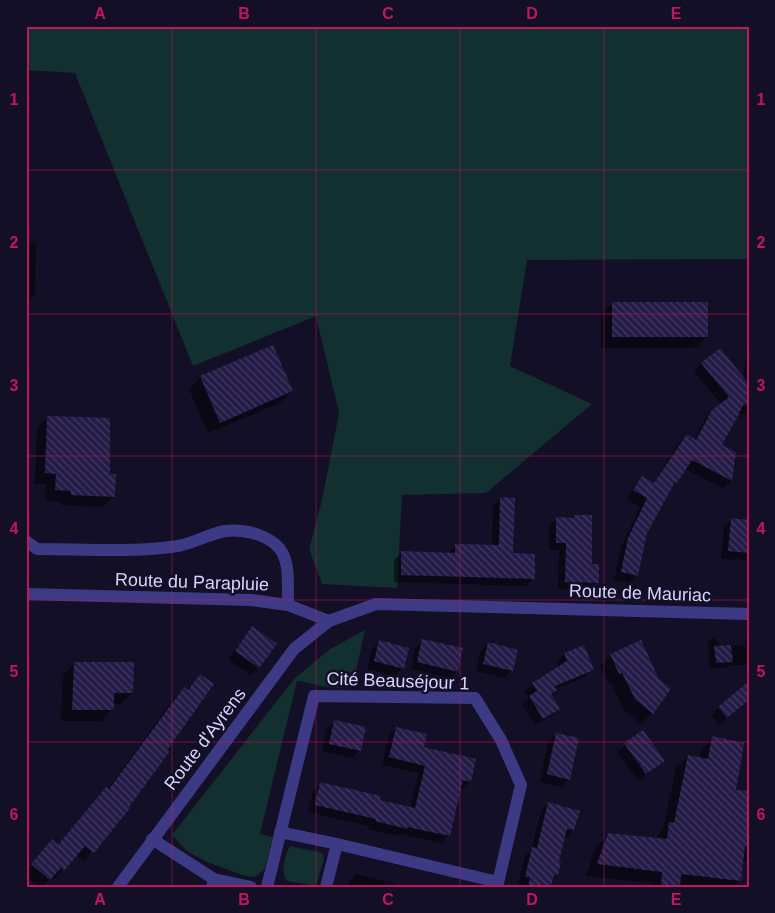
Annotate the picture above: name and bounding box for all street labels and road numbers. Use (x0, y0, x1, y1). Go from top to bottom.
street label: Route du Parapluie (115, 569, 269, 595)
street label: Route de Mauriac (569, 581, 711, 605)
street label: Cité Beauséjour 1 (326, 669, 470, 693)
street label: Route d'Ayrens (160, 684, 250, 794)

